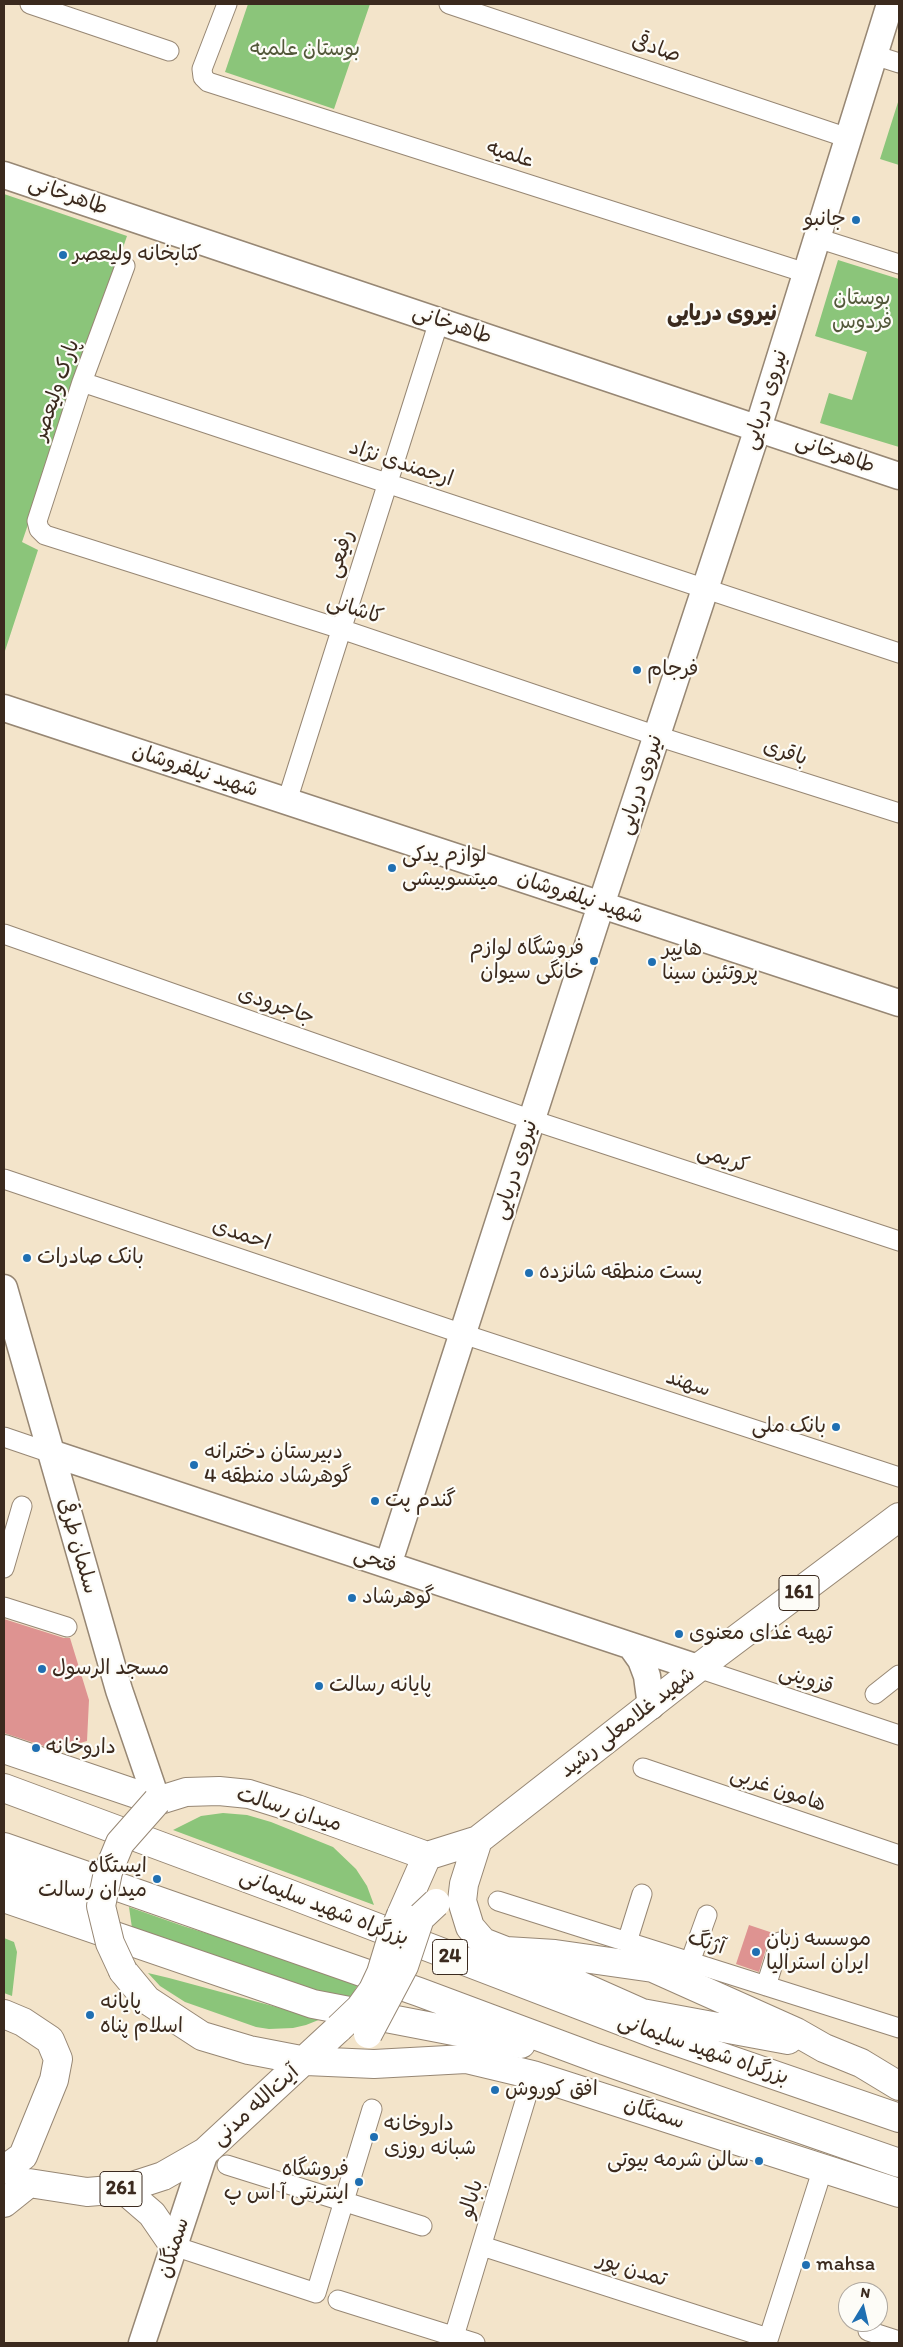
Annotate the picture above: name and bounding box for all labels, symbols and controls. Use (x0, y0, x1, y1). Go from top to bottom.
street label: صادقی (628, 29, 684, 69)
park label: بوستان علمیه (250, 37, 360, 63)
street label: علمیه (483, 136, 537, 174)
street label: طاهرخانی (25, 171, 111, 221)
place label: جانبو (804, 207, 846, 233)
marker: جانبو (850, 214, 862, 226)
place label: کتابخانه ولیعصر (73, 242, 201, 268)
marker: کتابخانه ولیعصر (57, 249, 69, 261)
park label: بوستان فردوس (832, 286, 892, 336)
street label: طاهرخانی (409, 300, 495, 350)
district label: نیروی دریایی (667, 301, 777, 327)
street label: پارک ولیعصر (28, 336, 86, 444)
street label: نیروی دریایی (738, 347, 794, 453)
street label: طاهرخانی (792, 429, 878, 479)
street label: ارجمندی نژاد (346, 435, 456, 493)
street label: رفیعی (321, 527, 361, 581)
street label: کاشانی (324, 589, 386, 631)
place label: فرجام (647, 657, 698, 683)
marker: فرجام (631, 664, 643, 676)
street label: نیروی دریایی (613, 732, 669, 838)
street label: باقری (760, 734, 810, 772)
street label: شهید نیلفروشان (129, 739, 261, 803)
place label: لوازم یدکی میتسوبیشی (402, 843, 498, 893)
marker: لوازم یدکی میتسوبیشی (386, 862, 398, 874)
street label: شهید نیلفروشان (514, 866, 646, 930)
place label: فروشگاه لوازم خانگی سیوان (470, 936, 584, 986)
place label: هایپر پروتئین سینا (662, 937, 758, 987)
marker: فروشگاه لوازم خانگی سیوان (588, 955, 600, 967)
marker: هایپر پروتئین سینا (646, 956, 658, 968)
street label: جاجرودی (234, 981, 318, 1031)
street label: نیروی دریایی (488, 1117, 544, 1223)
street label: کریمی (694, 1139, 752, 1179)
street label: احمدی (209, 1213, 273, 1257)
place label: بانک صادرات (37, 1245, 144, 1271)
marker: بانک صادرات (21, 1252, 33, 1264)
place label: پست منطقه شانزده (539, 1260, 702, 1286)
marker: پست منطقه شانزده (523, 1267, 535, 1279)
street label: سهند (662, 1365, 714, 1403)
place label: بانک ملی (751, 1414, 826, 1440)
marker: بانک ملی (830, 1421, 842, 1433)
place label: دبیرستان دخترانه گوهرشاد منطقه 4 (204, 1440, 352, 1490)
marker: دبیرستان دخترانه گوهرشاد منطقه 4 (188, 1459, 200, 1471)
place label: گندم پت (385, 1488, 456, 1514)
street label: سلمان طرقی (51, 1495, 103, 1597)
marker: گندم پت (369, 1495, 381, 1507)
street label: فتحی (350, 1542, 400, 1580)
road number: 161 (779, 1576, 819, 1610)
place label: گوهرشاد (362, 1585, 434, 1611)
marker: گوهرشاد (346, 1592, 358, 1604)
place label: تهیه غذای معنوی (689, 1621, 833, 1647)
marker: تهیه غذای معنوی (673, 1628, 685, 1640)
place label: مسجد الرسول (52, 1656, 169, 1682)
street label: قزوینی (776, 1659, 836, 1701)
street label: شهید غلامعلی رشید (555, 1662, 701, 1784)
marker: مسجد الرسول (36, 1663, 48, 1675)
place label: پایانه رسالت (329, 1673, 432, 1699)
marker: پایانه رسالت (313, 1680, 325, 1692)
place label: داروخانه (46, 1735, 116, 1761)
marker: داروخانه (30, 1742, 42, 1754)
street label: هامون غربی (727, 1762, 829, 1818)
street label: میدان رسالت (233, 1782, 345, 1838)
place label: ایستگاه میدان رسالت (38, 1854, 147, 1904)
street label: بزرگراه شهید سلیمانی (236, 1864, 412, 1952)
marker: ایستگاه میدان رسالت (151, 1873, 163, 1885)
street label: آژنگ (684, 1925, 728, 1961)
place label: موسسه زبان ایران استرالیا (766, 1927, 871, 1977)
road number: 24 (432, 1940, 468, 1974)
marker: موسسه زبان ایران استرالیا (750, 1946, 762, 1958)
place label: پایانه اسلام پناه (100, 1990, 183, 2040)
marker: پایانه اسلام پناه (84, 2009, 96, 2021)
street label: بزرگراه شهید سلیمانی (614, 2009, 792, 2091)
street label: آیت‌الله مدنی (207, 2060, 305, 2152)
place label: افق کوروش (505, 2077, 598, 2103)
marker: افق کوروش (489, 2084, 501, 2096)
street label: سمنگان (620, 2092, 688, 2136)
place label: داروخانه شبانه روزی (384, 2112, 476, 2162)
marker: داروخانه شبانه روزی (368, 2131, 380, 2143)
place label: سالن شرمه بیوتی (607, 2148, 749, 2174)
marker: سالن شرمه بیوتی (753, 2155, 765, 2167)
place label: فروشگاه اینترنتی آ اس پ (224, 2157, 349, 2207)
road number: 261 (100, 2172, 142, 2206)
marker: فروشگاه اینترنتی آ اس پ (353, 2176, 365, 2188)
street label: بابالو (454, 2177, 490, 2221)
street label: سمنگان (152, 2214, 196, 2282)
street label: تمدن پور (594, 2247, 670, 2293)
place label: mahsa (816, 2252, 875, 2278)
marker: mahsa (800, 2259, 812, 2271)
north arrow (838, 2282, 888, 2332)
text: N (859, 2284, 871, 2302)

